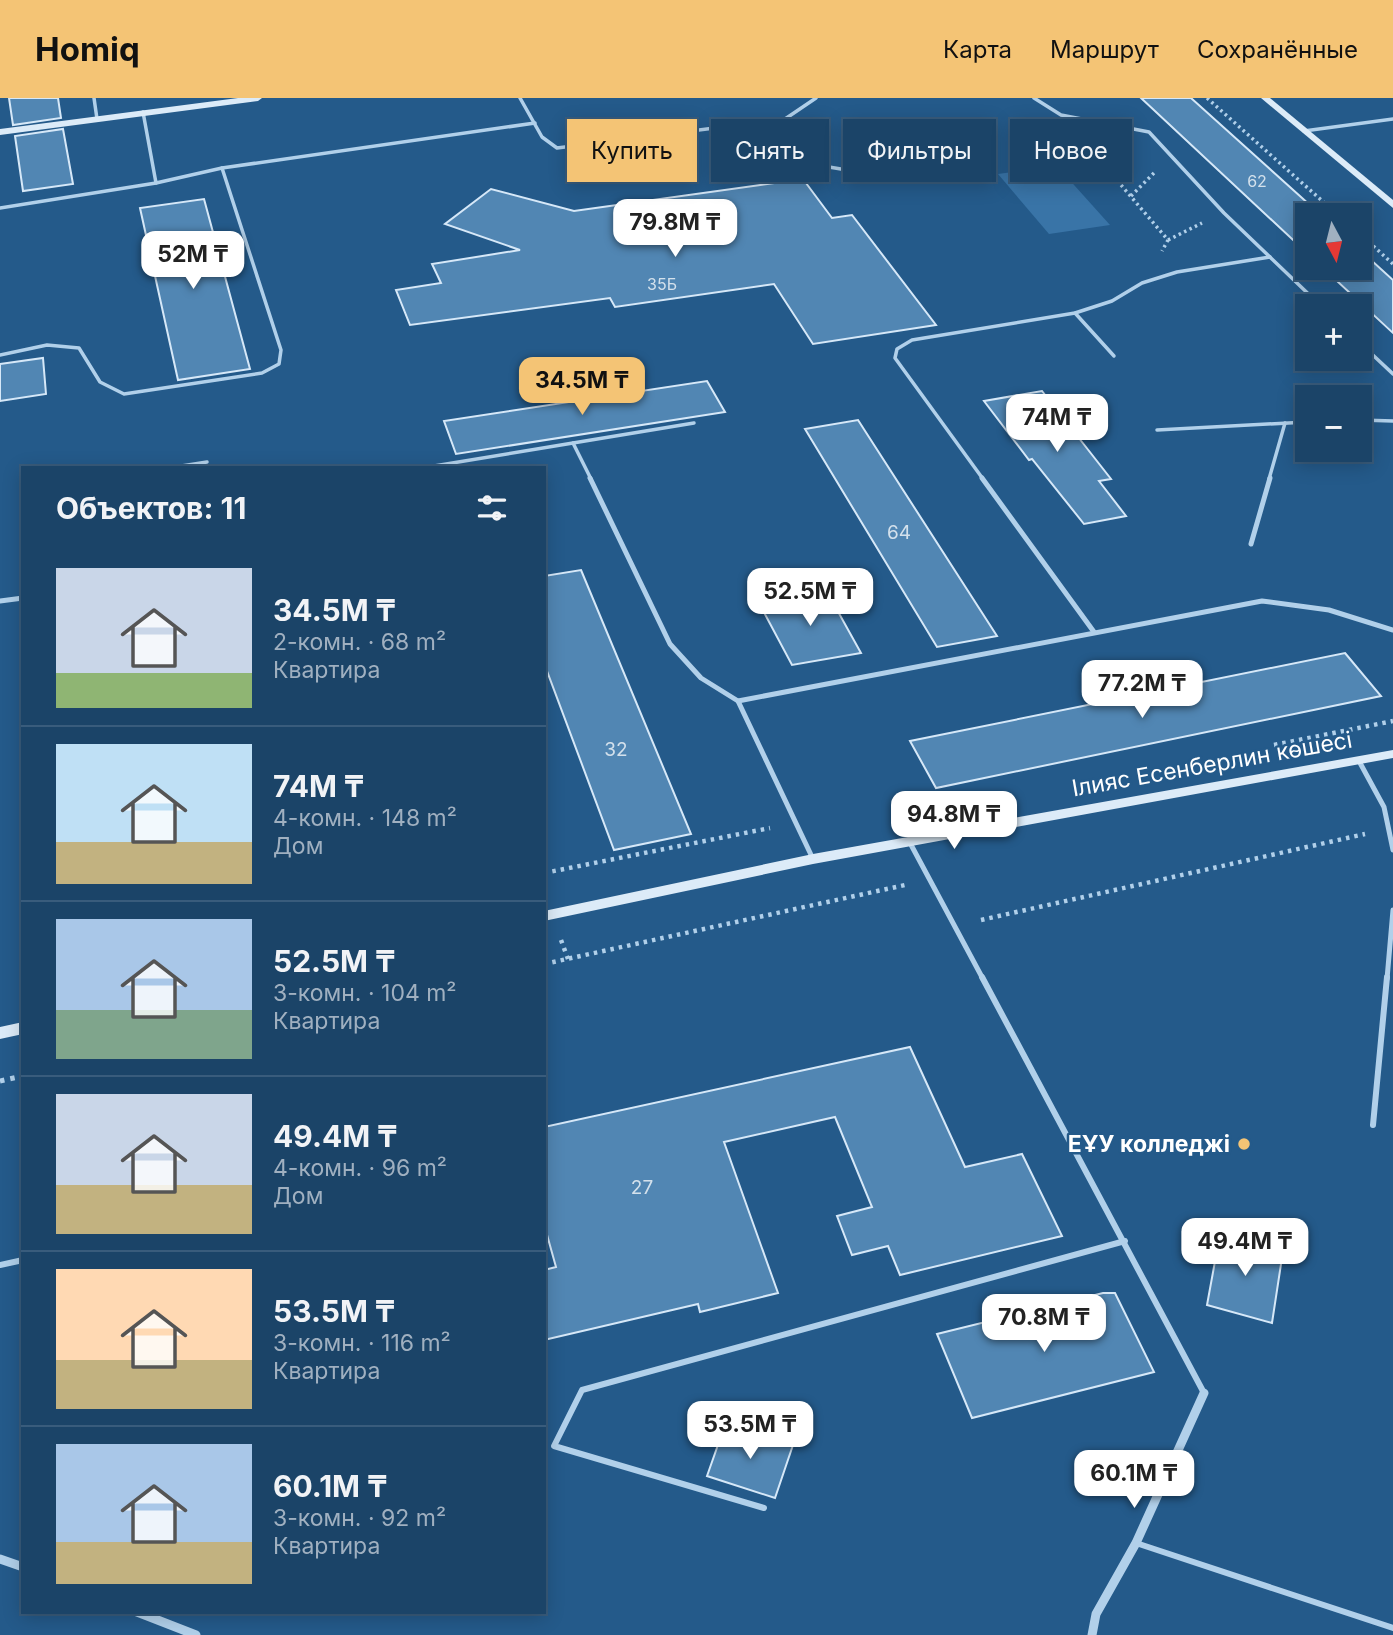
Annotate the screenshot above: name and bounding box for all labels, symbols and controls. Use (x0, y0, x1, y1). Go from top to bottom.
text: Homiq (35, 29, 140, 69)
text: Карта (943, 35, 1012, 64)
text: Маршрут (1050, 35, 1159, 64)
text: Сохранённые (1197, 35, 1358, 64)
chip: Купить (567, 119, 697, 182)
chip: Снять (711, 119, 829, 182)
chip: Фильтры (843, 119, 996, 182)
chip: Новое (1010, 119, 1132, 182)
house number: 62 (1247, 171, 1267, 191)
pin: 79.8M ₸ (610, 200, 740, 259)
north arrow (1295, 203, 1372, 280)
map controls (1295, 203, 1372, 462)
text: 79.8M ₸ (629, 208, 721, 236)
pin: 52M ₸ (144, 232, 242, 291)
text: 52M ₸ (157, 240, 229, 268)
house number: 35Б (647, 274, 677, 294)
button: + (1295, 294, 1372, 371)
pin: 34.5M ₸ (517, 358, 647, 417)
text: 34.5M ₸ (535, 366, 629, 394)
button: − (1295, 385, 1372, 462)
pin: 74M ₸ (1008, 394, 1106, 454)
text: 74M ₸ (1022, 403, 1092, 431)
icon: filters (473, 489, 511, 527)
text: Объектов: 11 (56, 490, 246, 526)
house number: 64 (887, 521, 911, 544)
pin: 52.5M ₸ (745, 568, 875, 628)
text: 52.5M ₸ (763, 577, 857, 605)
text: 34.5M ₸ (273, 592, 396, 628)
icon: home (112, 596, 196, 680)
text: 2-комн. · 68 m² (273, 628, 446, 656)
text: Квартира (273, 656, 380, 684)
pin: 77.2M ₸ (1077, 660, 1207, 720)
text: 77.2M ₸ (1098, 669, 1186, 697)
street label: Ілияс Есенберлин көшесі (1070, 726, 1354, 802)
house number: 32 (604, 738, 628, 761)
text: 74M ₸ (273, 768, 364, 804)
icon: home (112, 772, 196, 856)
pin: 94.8M ₸ (889, 792, 1019, 851)
text: 94.8M ₸ (907, 800, 1001, 828)
text: 4-комн. · 148 m² (273, 804, 457, 832)
text: Дом (273, 832, 323, 860)
text: 52.5M ₸ (273, 943, 395, 979)
icon: home (112, 947, 196, 1031)
text: 3-комн. · 104 m² (273, 979, 457, 1007)
text: Квартира (273, 1007, 380, 1035)
text: 49.4M ₸ (273, 1118, 397, 1154)
icon: home (112, 1122, 196, 1206)
place label: ЕҰУ колледжі (1068, 1130, 1230, 1158)
marker: ЕҰУ колледжі (1236, 1136, 1252, 1152)
text: 4-комн. · 96 m² (273, 1154, 447, 1182)
house number: 27 (631, 1176, 653, 1199)
text: Дом (273, 1182, 323, 1210)
pin: 49.4M ₸ (1180, 1218, 1310, 1278)
text: 49.4M ₸ (1197, 1227, 1293, 1255)
text: 53.5M ₸ (273, 1293, 395, 1329)
pin: 70.8M ₸ (979, 1294, 1109, 1354)
icon: home (112, 1297, 196, 1381)
text: 70.8M ₸ (998, 1303, 1090, 1331)
text: 3-комн. · 116 m² (273, 1329, 451, 1357)
text: Квартира (273, 1357, 380, 1385)
pin: 53.5M ₸ (685, 1402, 815, 1461)
text: 53.5M ₸ (703, 1410, 797, 1438)
pin: 60.1M ₸ (1069, 1450, 1199, 1510)
text: 60.1M ₸ (1090, 1459, 1178, 1487)
text: 60.1M ₸ (273, 1468, 387, 1504)
icon: home (112, 1472, 196, 1556)
text: 3-комн. · 92 m² (273, 1504, 446, 1532)
text: Квартира (273, 1532, 380, 1560)

